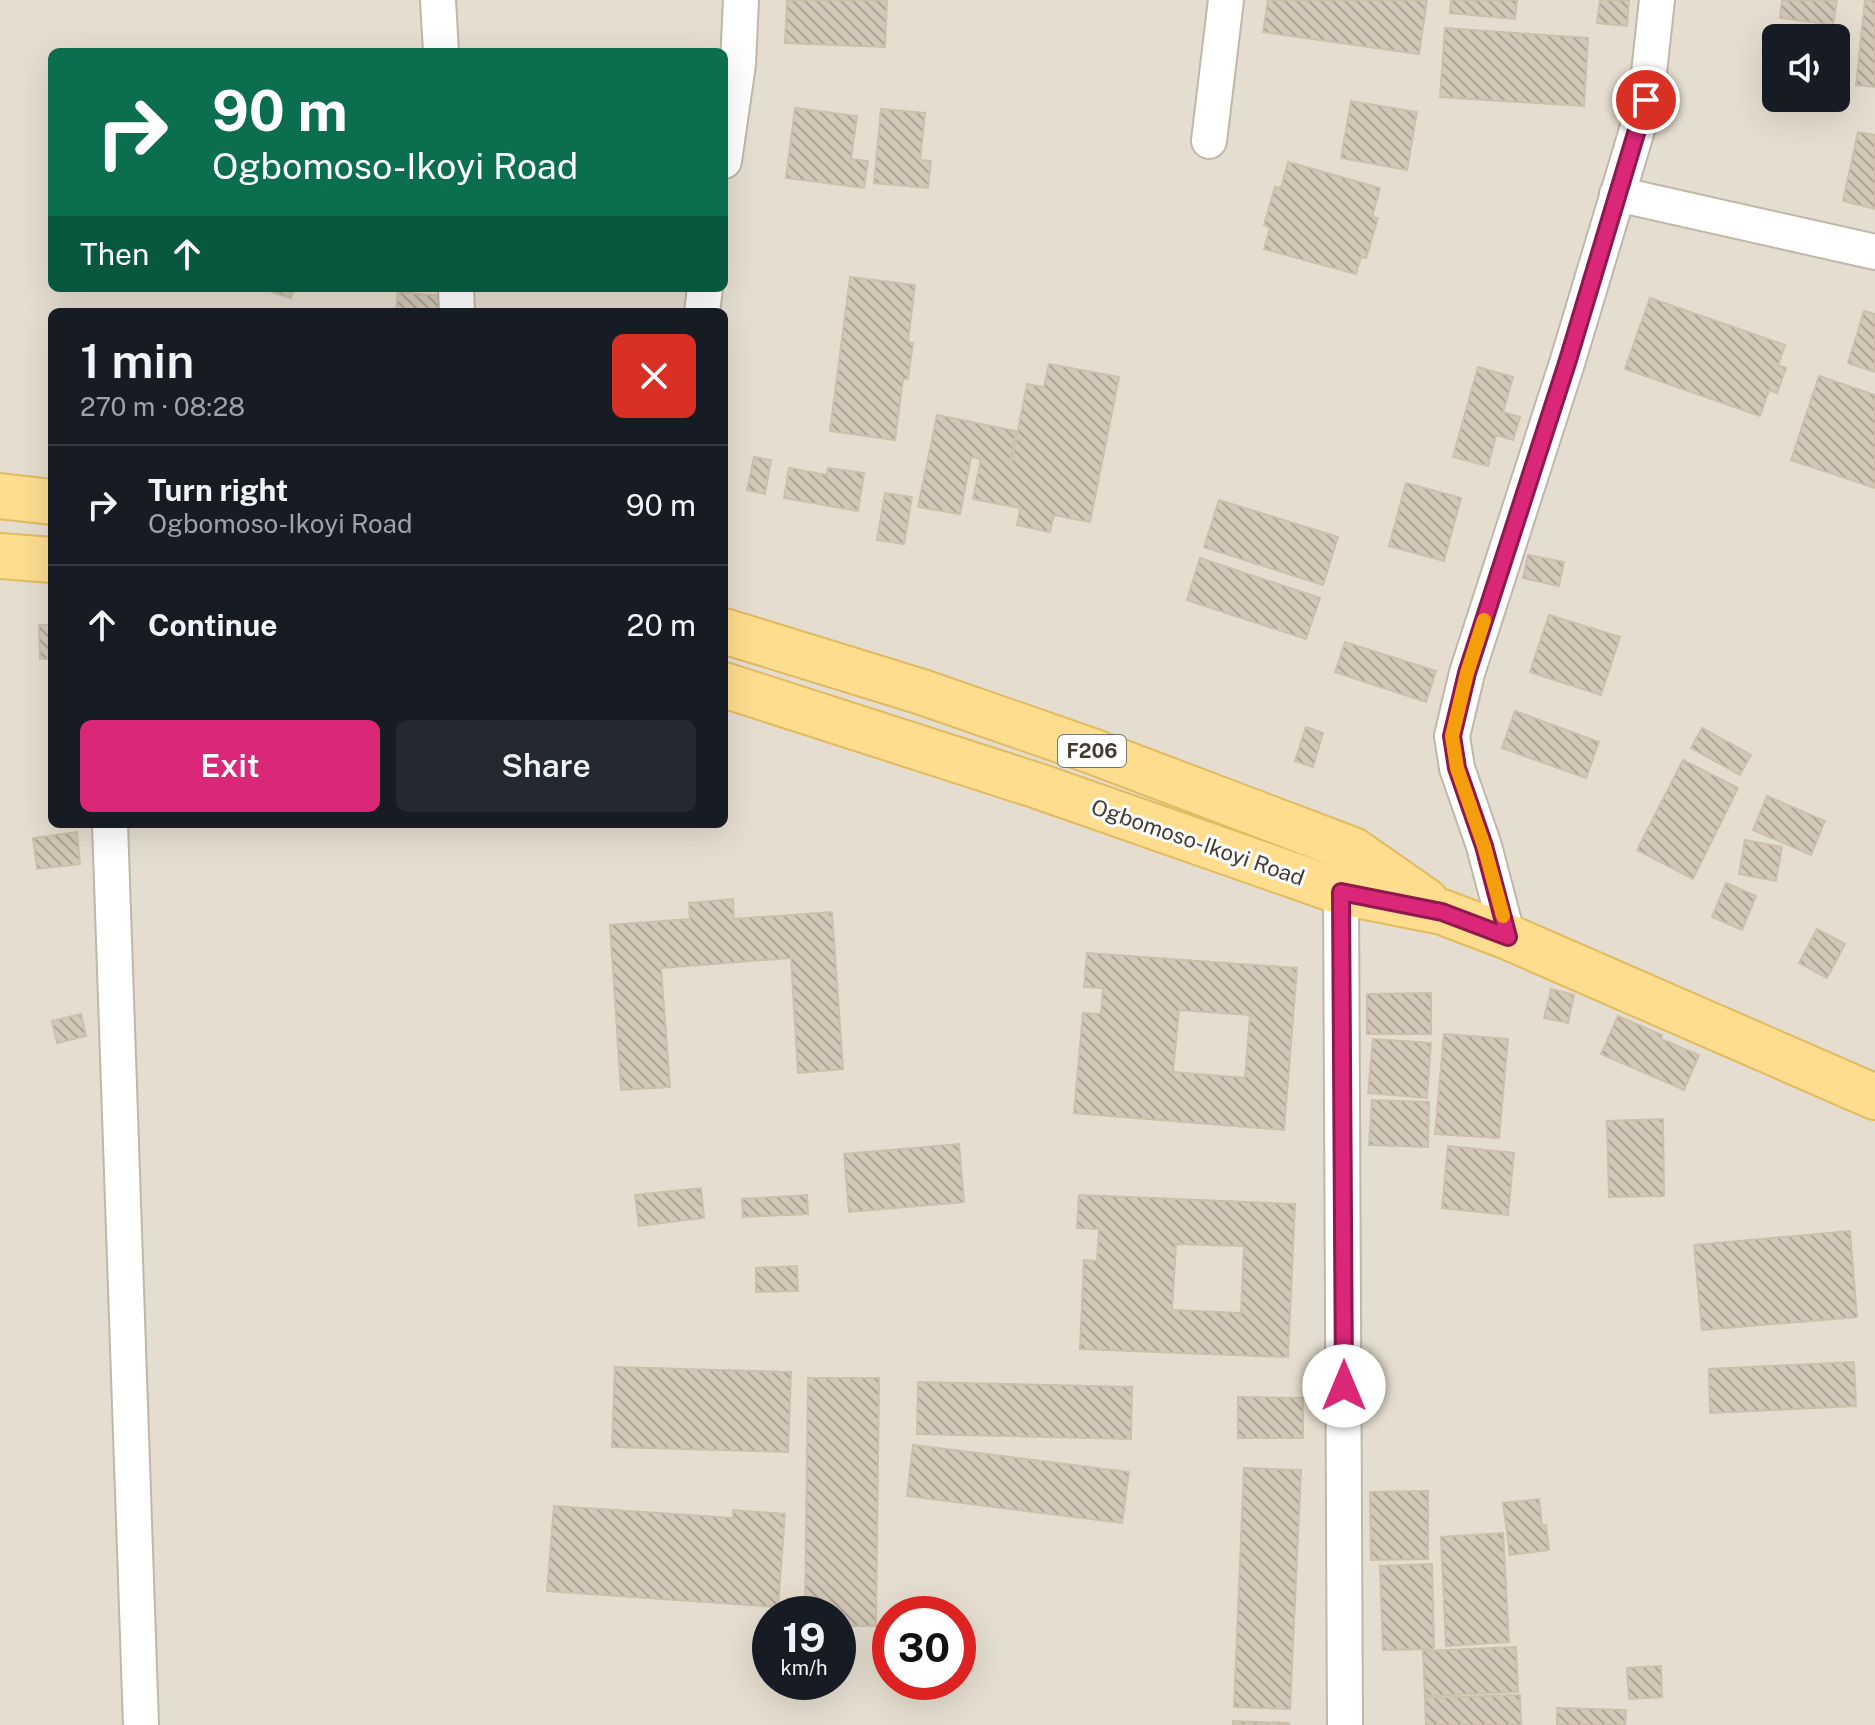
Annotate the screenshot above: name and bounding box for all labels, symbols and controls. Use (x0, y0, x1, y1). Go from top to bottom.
map controls (1762, 24, 1850, 112)
button: sound (1762, 24, 1850, 112)
pin (1612, 66, 1680, 134)
text: 90 m (212, 78, 348, 144)
icon: arrive (1624, 78, 1668, 122)
icon: right (80, 80, 184, 184)
text: Ogbomoso-Ikoyi Road (212, 145, 578, 187)
icon: ahead (165, 232, 209, 276)
text: Then (80, 236, 149, 272)
text: 1 min (80, 332, 194, 389)
button: close (612, 334, 696, 418)
text: 270 m · 08:28 (80, 391, 245, 422)
text: Turn right (148, 472, 288, 508)
icon: right (80, 483, 124, 527)
text: 90 m (626, 487, 696, 523)
text: Ogbomoso-Ikoyi Road (148, 508, 412, 539)
icon: ahead (80, 603, 124, 647)
text: Continue (148, 607, 278, 643)
text: 20 m (627, 607, 696, 643)
button: Exit (80, 720, 380, 812)
button: Share (396, 720, 696, 812)
road number: F206 (1058, 735, 1126, 767)
street label: Ogbomoso-Ikoyi Road (1088, 793, 1308, 891)
position arrow (1302, 1344, 1386, 1428)
speed limit sign: 30 (872, 1596, 976, 1700)
text: 19 (782, 1614, 826, 1661)
text: km/h (780, 1656, 828, 1680)

